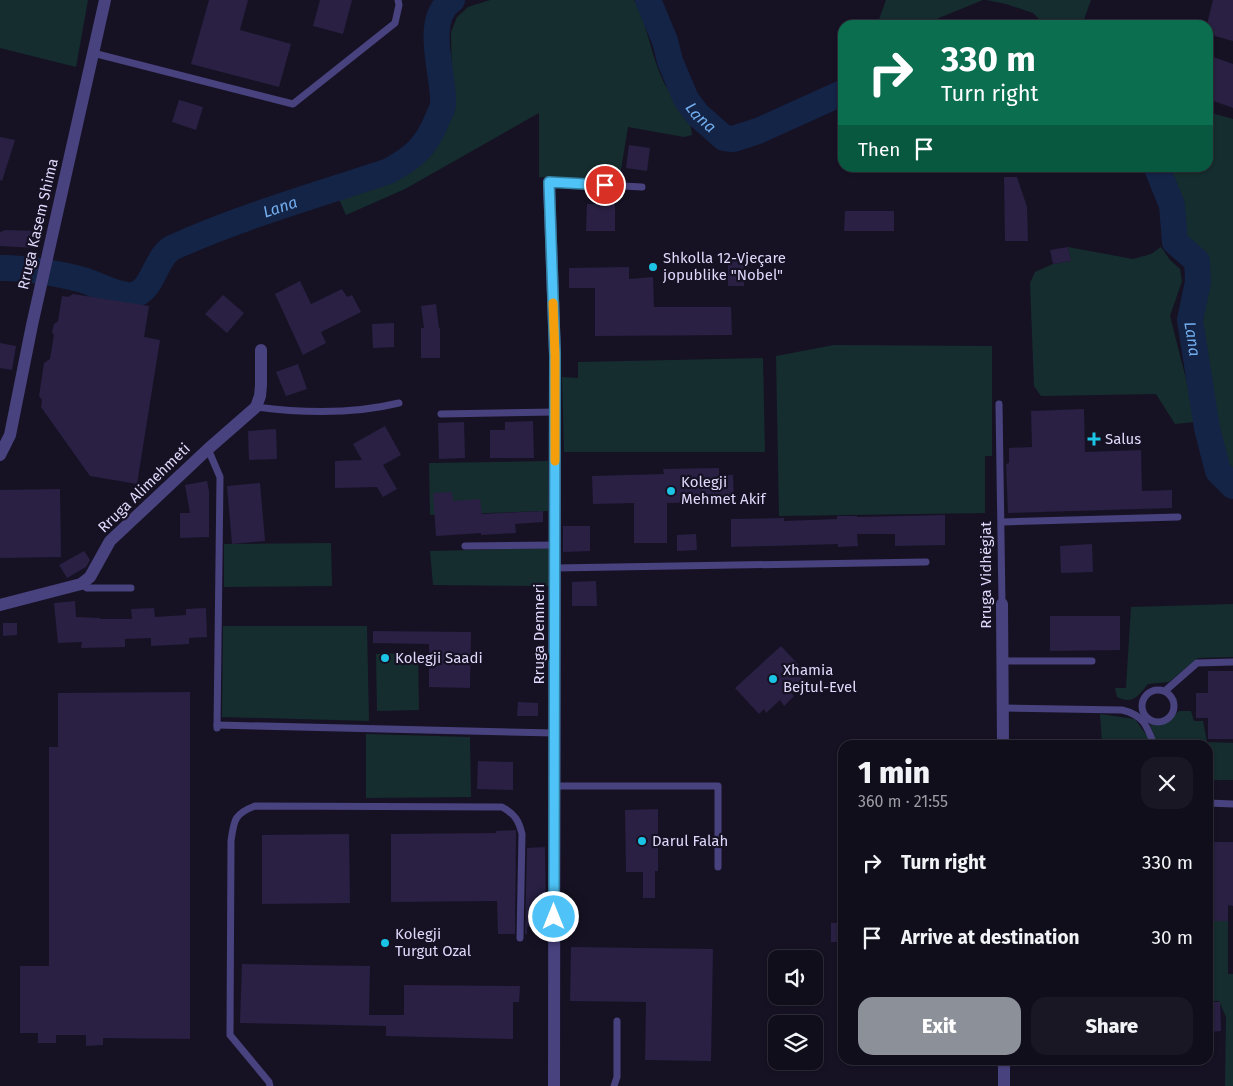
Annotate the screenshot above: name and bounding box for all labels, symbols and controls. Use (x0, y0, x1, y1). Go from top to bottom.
text: 330 m (941, 38, 1036, 80)
icon: right (858, 40, 923, 105)
text: Turn right (941, 80, 1038, 107)
water label: Lana (682, 98, 720, 136)
icon: arrive (910, 135, 938, 163)
text: Then (858, 138, 900, 161)
street label: Rruga Kasem Shima (14, 157, 62, 291)
pin (584, 164, 626, 206)
icon: arrive (591, 171, 619, 199)
water label: Lana (260, 192, 299, 221)
place label: Shkolla 12-Vjeçare jopublike "Nobel" (662, 249, 786, 284)
marker: Shkolla 12-Vjeçare jopublike "Nobel" (647, 261, 659, 273)
water label: Lana (1181, 320, 1205, 358)
place label: Salus (1105, 430, 1141, 448)
marker: Salus (1087, 432, 1101, 446)
street label: Rruga Alimehmeti (94, 440, 194, 536)
place label: Kolegji Mehmet Akif (681, 473, 767, 508)
marker: Kolegji Mehmet Akif (665, 485, 677, 497)
street label: Rruga Vidhëgjat (977, 521, 995, 629)
street label: Rruga Demneri (530, 584, 548, 684)
place label: Kolegji Saadi (395, 649, 483, 667)
marker: Kolegji Saadi (379, 652, 391, 664)
place label: Xhamia Bejtul-Evel (783, 661, 857, 696)
marker: Xhamia Bejtul-Evel (767, 673, 779, 685)
text: 1 min (858, 755, 930, 791)
button: close (1141, 757, 1193, 809)
text: 360 m · 21:55 (858, 792, 948, 811)
place label: Darul Falah (652, 832, 728, 850)
marker: Darul Falah (636, 835, 648, 847)
icon: right (858, 849, 886, 877)
text: Turn right (901, 851, 986, 874)
text: 330 m (1142, 851, 1193, 874)
position arrow (527, 890, 579, 942)
icon: arrive (858, 924, 886, 952)
place label: Kolegji Turgut Ozal (395, 925, 472, 960)
text: Arrive at destination (901, 926, 1080, 949)
text: 30 m (1152, 926, 1193, 949)
marker: Kolegji Turgut Ozal (379, 937, 391, 949)
map controls (768, 950, 823, 1070)
button: sound (768, 950, 823, 1005)
button: Exit (858, 997, 1021, 1055)
button: Share (1031, 997, 1193, 1055)
button: layers (768, 1015, 823, 1070)

